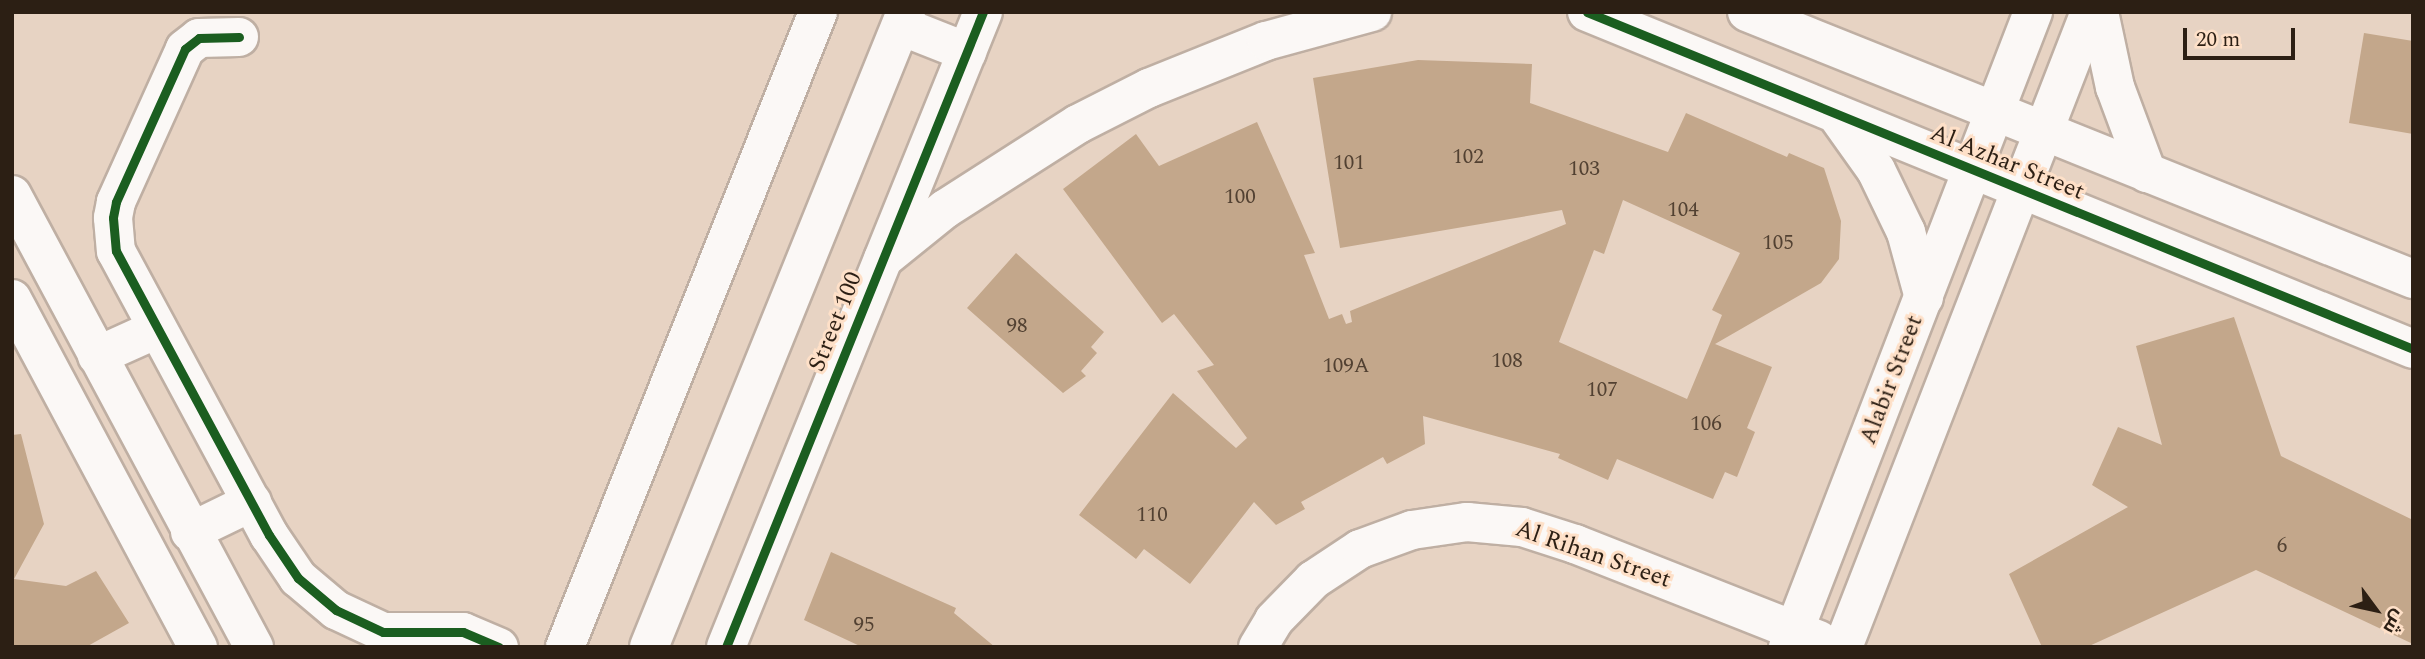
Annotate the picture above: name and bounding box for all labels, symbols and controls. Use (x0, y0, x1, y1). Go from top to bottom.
scale bar (2187, 14, 2299, 58)
text: 20 m (2196, 24, 2240, 56)
street label: Al Azhar Street (1926, 119, 2088, 207)
house number: 102 (1452, 144, 1484, 170)
house number: 101 (1333, 150, 1365, 176)
house number: 103 (1568, 156, 1600, 182)
house number: 100 (1224, 184, 1256, 210)
house number: 104 (1667, 197, 1699, 223)
house number: 105 (1762, 230, 1794, 256)
street label: Street 100 (803, 268, 869, 376)
street label: Alabir Street (1854, 311, 1930, 449)
house number: 98 (1007, 313, 1027, 339)
house number: 108 (1491, 348, 1523, 374)
house number: 109A (1322, 353, 1370, 379)
house number: 107 (1586, 377, 1618, 403)
house number: 106 (1690, 411, 1722, 437)
house number: 110 (1136, 502, 1168, 528)
street label: Al Rihan Street (1511, 515, 1675, 595)
house number: 6 (2277, 533, 2287, 559)
north arrow (2341, 575, 2411, 645)
text: ش (2375, 604, 2413, 640)
house number: 95 (854, 612, 874, 638)

